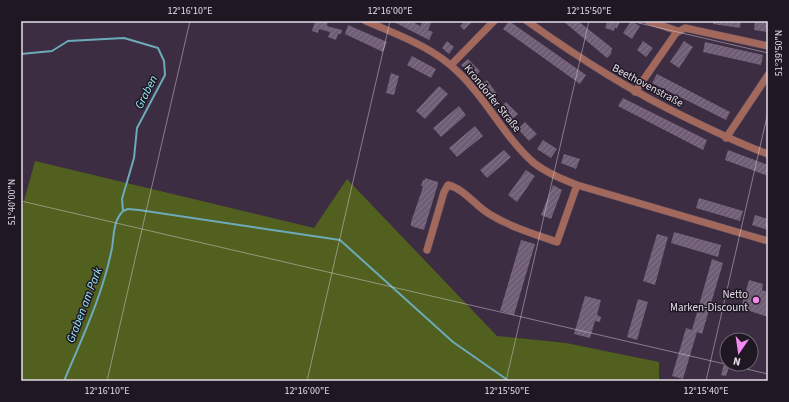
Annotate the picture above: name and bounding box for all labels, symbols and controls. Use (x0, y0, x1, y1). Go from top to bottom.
text: 12°16'10"E (167, 4, 213, 18)
text: 12°16'00"E (367, 4, 413, 18)
text: 12°15'50"E (566, 4, 612, 18)
text: 51°39'50"N (772, 30, 786, 76)
street label: Beethovenstraße (610, 60, 686, 111)
street label: Krondorfer Straße (461, 61, 525, 136)
water label: Graben (131, 72, 162, 112)
text: 51°40'00"N (5, 179, 19, 225)
water label: Graben am Park (62, 265, 107, 345)
place label: Netto Marken-Discount (670, 287, 748, 315)
marker: Netto Marken-Discount (751, 295, 761, 305)
north arrow (719, 332, 759, 372)
text: N (732, 353, 742, 369)
text: 12°16'10"E (84, 384, 130, 398)
text: 12°16'00"E (284, 384, 330, 398)
text: 12°15'50"E (484, 384, 530, 398)
text: 12°15'40"E (683, 384, 729, 398)

